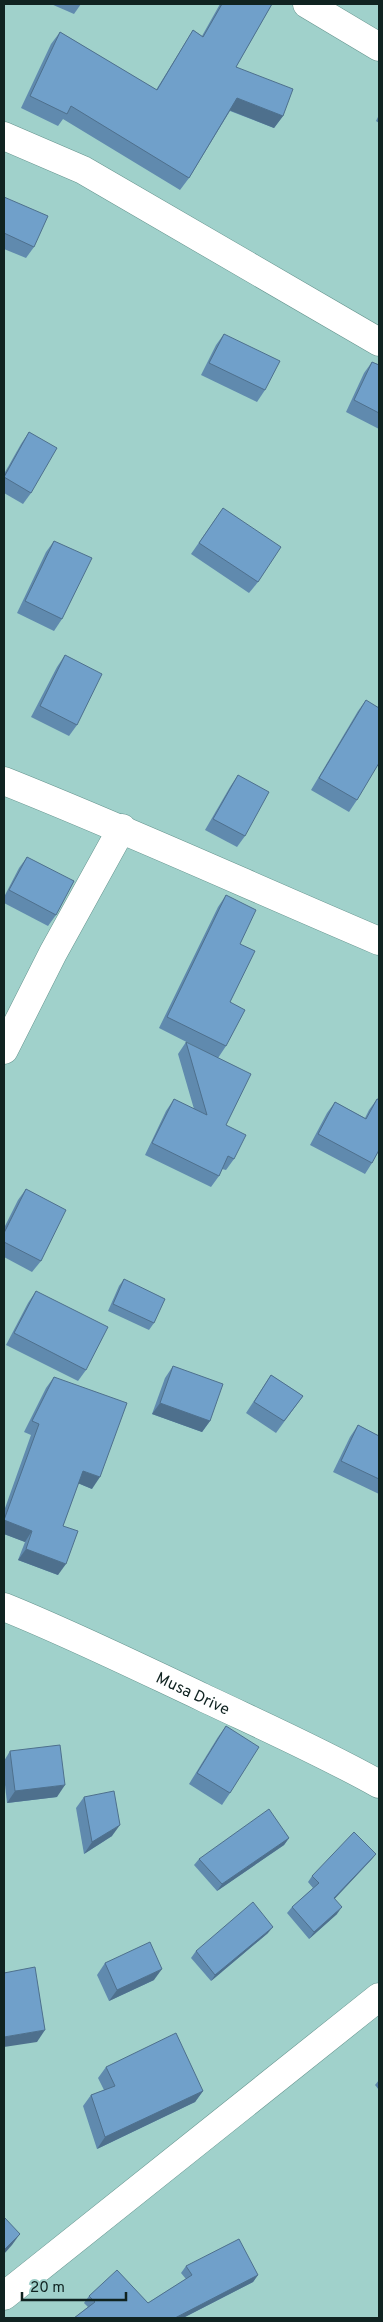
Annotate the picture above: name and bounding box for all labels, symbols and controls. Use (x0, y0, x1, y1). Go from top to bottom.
street label: Musa Drive (152, 1669, 233, 1721)
scale bar (22, 2270, 126, 2302)
text: 20 m (30, 2279, 65, 2298)

